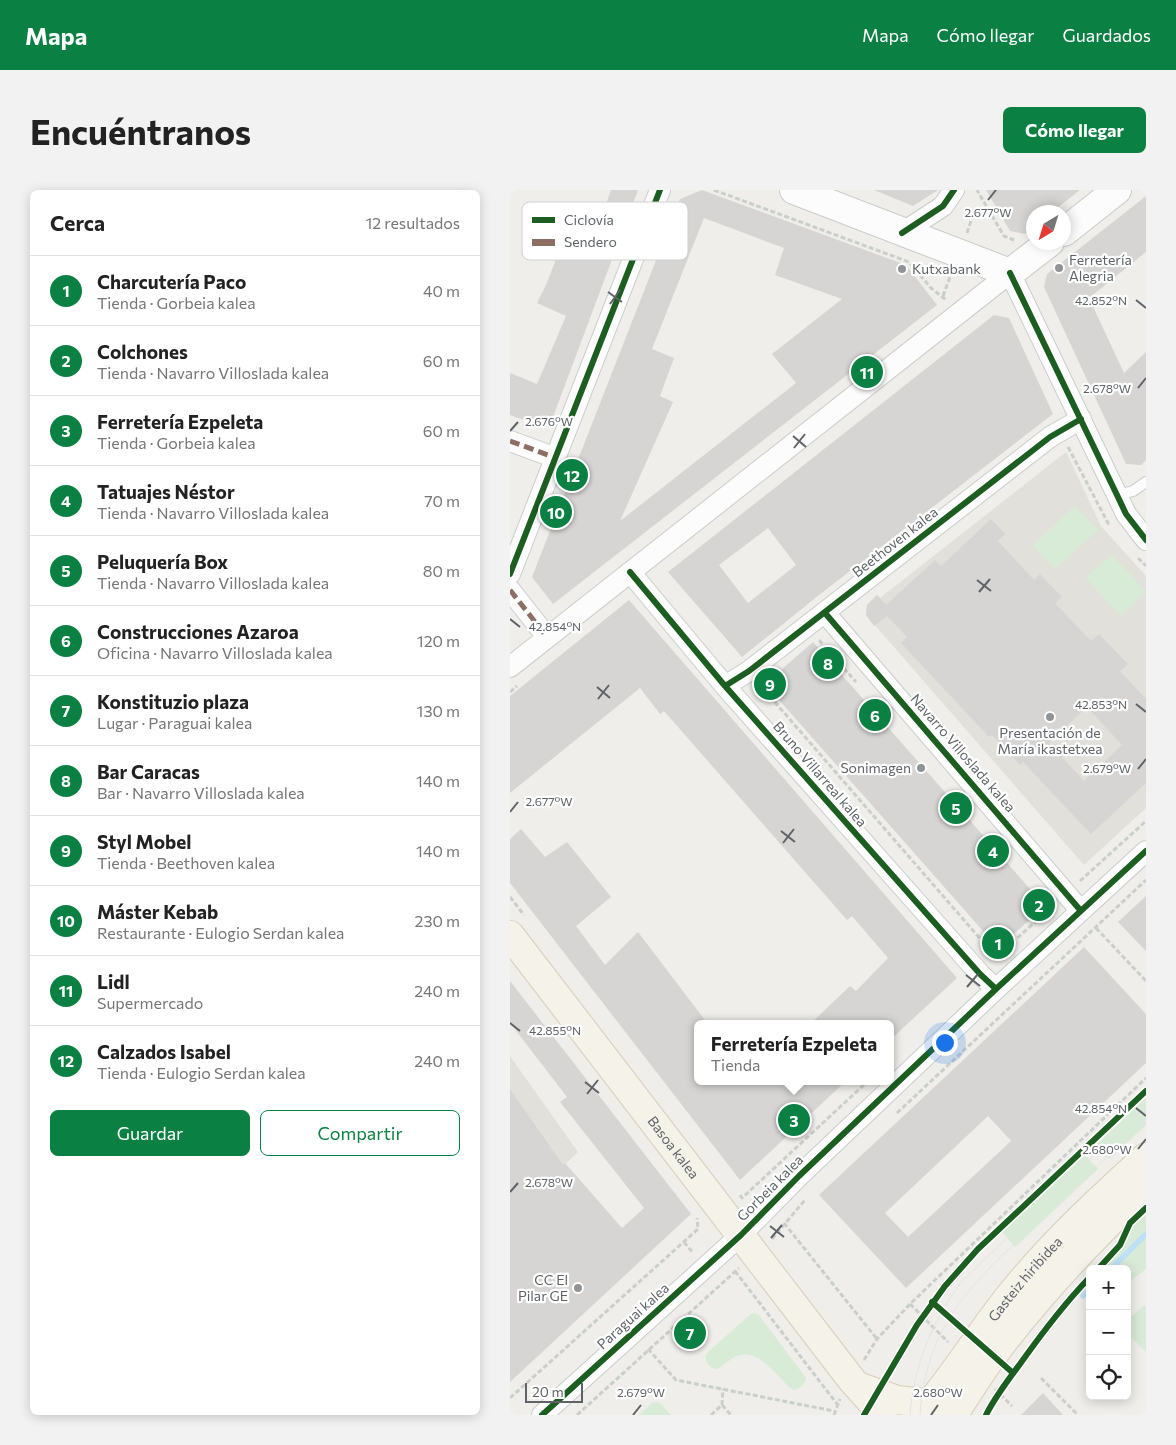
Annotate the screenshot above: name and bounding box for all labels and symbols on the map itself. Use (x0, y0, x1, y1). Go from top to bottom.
legend (522, 202, 688, 260)
text: 2.677°W (964, 205, 1012, 219)
north arrow (1026, 205, 1071, 250)
text: Ciclovía (564, 211, 614, 228)
text: Sendero (564, 233, 617, 250)
place label: Ferretería Alegria (1069, 251, 1132, 284)
place label: Kutxabank (912, 260, 981, 277)
marker: Ferretería Alegria (1053, 262, 1065, 274)
marker: Kutxabank (896, 263, 908, 275)
text: 42.852°N (1075, 293, 1127, 307)
pin: 11 (851, 353, 883, 391)
text: 2.678°W (1083, 381, 1131, 395)
text: 2.676°W (525, 414, 573, 428)
pin: 12 (556, 456, 588, 494)
pin: 10 (540, 493, 572, 531)
street label: Beethoven kalea (849, 503, 941, 580)
text: 42.854°N (529, 619, 581, 633)
pin: 8 (812, 644, 844, 682)
pin: 9 (754, 665, 786, 703)
street label: Navarro Villoslada kalea (907, 690, 1019, 815)
pin: 6 (859, 696, 891, 734)
text: 42.853°N (1075, 697, 1127, 711)
marker: Presentación de María ikastetxea (1044, 711, 1056, 723)
street label: Bruno Villarreal kalea (770, 717, 871, 830)
place label: Presentación de María ikastetxea (997, 724, 1103, 757)
place label: Sonimagen (840, 759, 911, 776)
text: 2.679°W (1083, 761, 1131, 775)
marker: Sonimagen (915, 762, 927, 774)
pin: 5 (940, 789, 972, 827)
text: 2.677°W (525, 794, 573, 808)
pin: 4 (977, 832, 1009, 870)
pin: 2 (1023, 886, 1055, 924)
pin: 1 (982, 924, 1014, 962)
text: 42.855°N (529, 1023, 581, 1037)
your location (932, 1030, 958, 1056)
pin: 3 (778, 1101, 810, 1139)
text: 42.854°N (1075, 1101, 1127, 1115)
street label: Basoa kalea (644, 1113, 703, 1182)
text: 2.680°W (1082, 1142, 1132, 1156)
street label: Gorbeia kalea (733, 1151, 806, 1224)
text: 2.678°W (525, 1175, 573, 1189)
street label: Gasteiz hiribidea (984, 1233, 1066, 1324)
place label: CC El Pilar GE (518, 1271, 568, 1304)
street label: Paraguai kalea (593, 1279, 672, 1352)
marker: CC El Pilar GE (572, 1282, 584, 1294)
pin: 7 (674, 1314, 706, 1352)
scale bar (525, 1380, 582, 1403)
text: 2.679°W (617, 1385, 665, 1399)
text: 2.680°W (913, 1385, 963, 1399)

